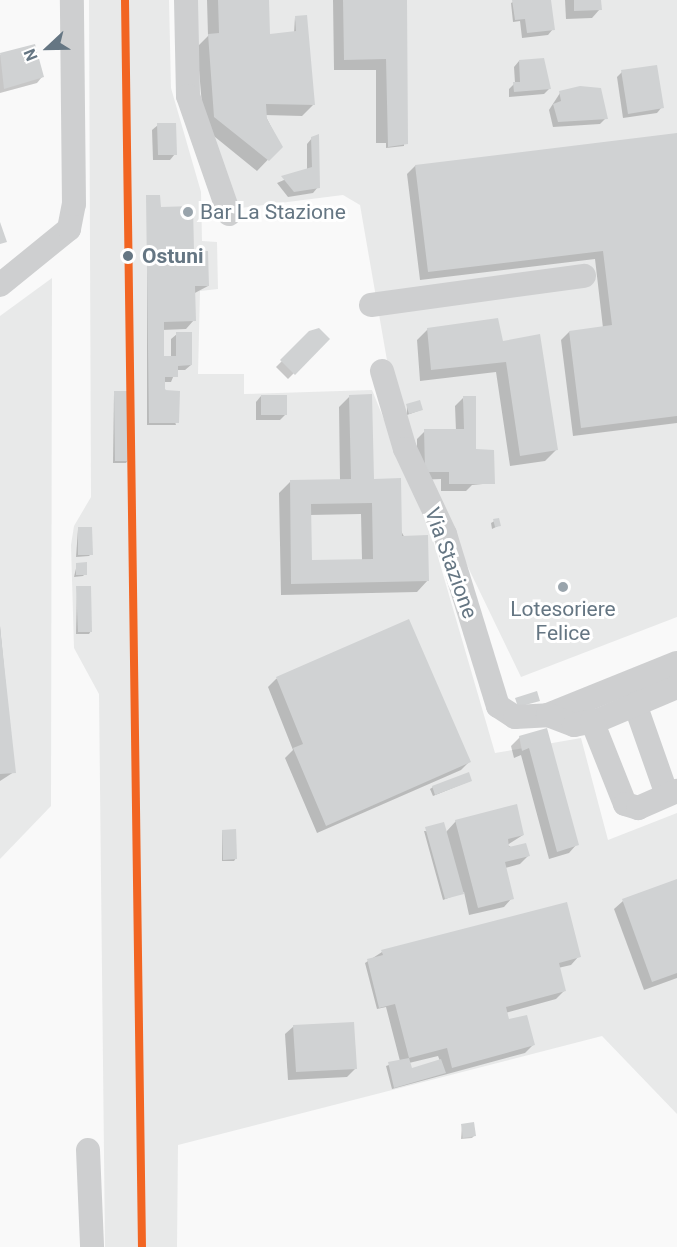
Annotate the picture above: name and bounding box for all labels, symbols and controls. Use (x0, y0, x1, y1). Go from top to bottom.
north arrow (18, 18, 78, 78)
text: N (20, 46, 42, 64)
place label: Bar La Stazione (200, 199, 346, 225)
marker: Bar La Stazione (181, 205, 195, 219)
place label: Ostuni (142, 243, 203, 269)
marker: Ostuni (119, 247, 137, 265)
street label: Via Stazione (419, 504, 483, 622)
marker: Lotesoriere Felice (556, 580, 570, 594)
place label: Lotesoriere Felice (510, 596, 616, 646)

